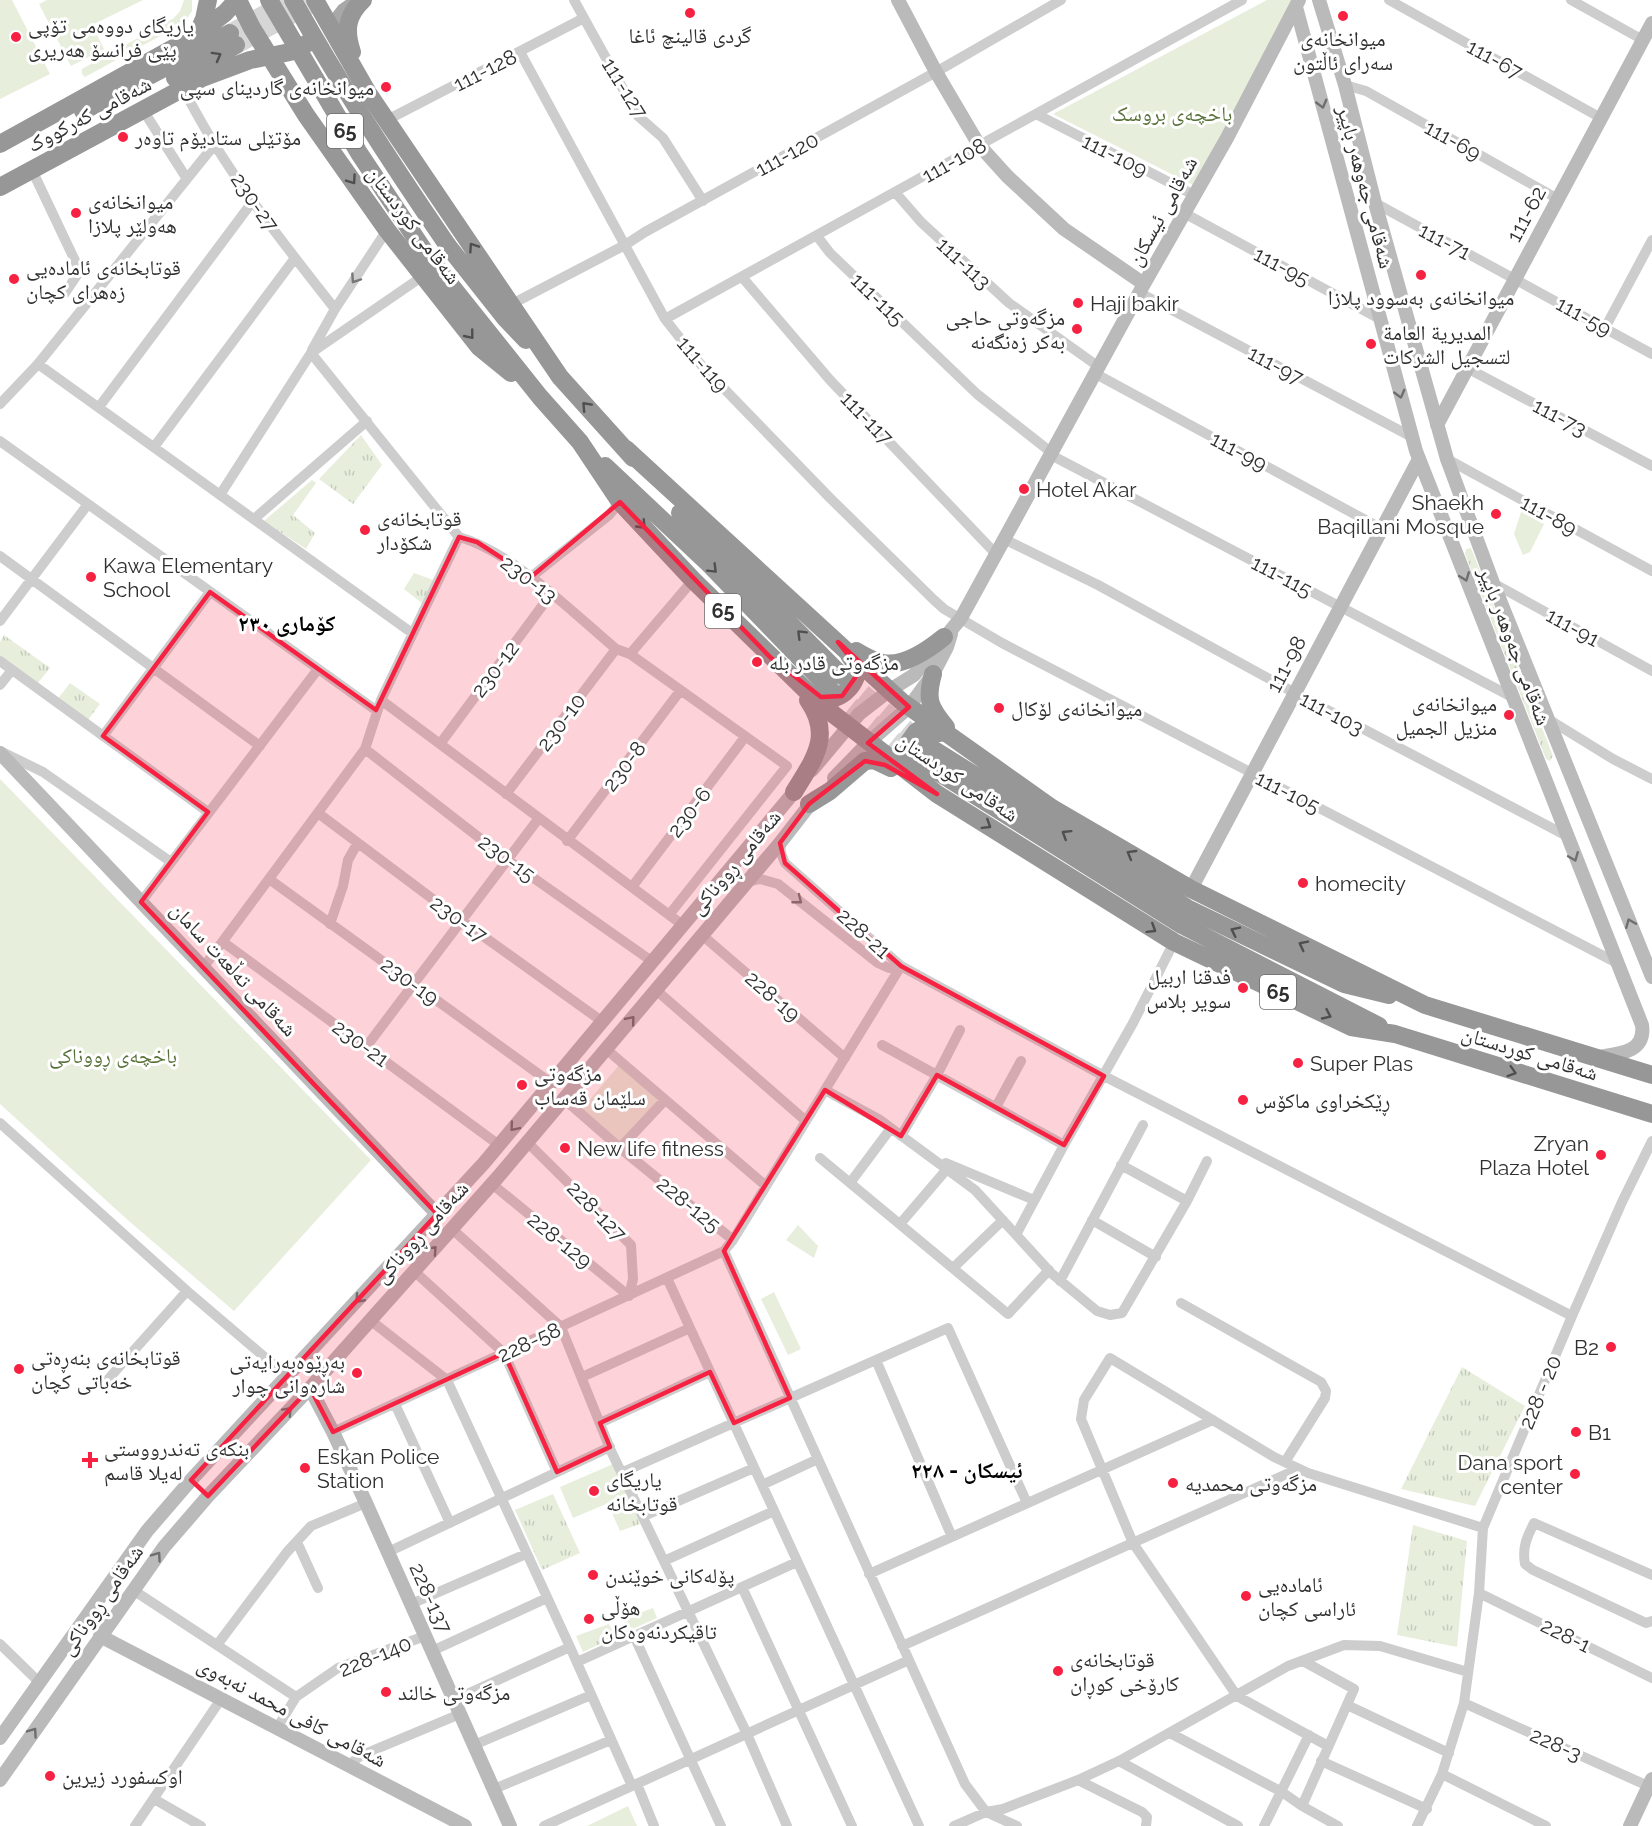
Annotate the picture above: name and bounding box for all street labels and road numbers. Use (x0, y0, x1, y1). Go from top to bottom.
street label: 111-67 (1463, 34, 1528, 85)
street label: 111-128 (449, 43, 521, 97)
street label: 111-127 (597, 53, 654, 124)
street label: شەقامی کەرکووک (23, 71, 156, 158)
street label: شەقامی جەوهەر باپیر (1331, 102, 1400, 271)
road number: 65 (327, 114, 363, 148)
street label: 111-69 (1420, 114, 1486, 166)
street label: 111-120 (751, 127, 823, 181)
street label: 111-109 (1078, 128, 1152, 182)
street label: 111-108 (917, 132, 991, 188)
street label: شەقامی ئیسکان (1122, 152, 1203, 271)
street label: شەقامی کوردستان (361, 161, 466, 289)
street label: 230-27 (226, 168, 285, 237)
street label: 111-62 (1501, 182, 1551, 246)
street label: 111-71 (1415, 217, 1475, 265)
street label: 111-113 (932, 232, 996, 294)
street label: 111-95 (1250, 241, 1314, 291)
street label: 111-115 (846, 267, 910, 331)
street label: 111-59 (1552, 291, 1616, 341)
street label: 111-119 (672, 331, 734, 397)
street label: 111-97 (1244, 340, 1309, 390)
street label: 111-117 (836, 386, 899, 450)
street label: 111-73 (1529, 393, 1591, 441)
street label: 111-99 (1207, 426, 1271, 476)
street label: 111-89 (1517, 489, 1581, 541)
street label: 230-13 (496, 550, 562, 608)
street label: 111-115 (1247, 550, 1317, 602)
street label: شەقامی جەوهەر باپیر (1472, 562, 1557, 729)
road number: 65 (705, 594, 741, 628)
street label: 111-91 (1542, 602, 1604, 652)
street label: 111-98 (1261, 631, 1311, 697)
street label: 230-12 (466, 636, 524, 702)
street label: 111-103 (1296, 686, 1368, 740)
street label: 230-10 (531, 688, 591, 756)
street label: شەقامی کوردستان (892, 727, 1023, 828)
street label: 230-8 (597, 736, 651, 796)
street label: 111-105 (1252, 765, 1324, 819)
street label: 230-6 (662, 782, 716, 842)
street label: شەقامی ڕووناکی (684, 805, 789, 922)
street label: 230-15 (474, 829, 540, 887)
street label: 230-17 (426, 890, 493, 948)
street label: شەقامی تەڵعەت سامان (165, 897, 302, 1042)
street label: 228-21 (832, 903, 896, 963)
street label: 230-19 (376, 952, 444, 1010)
street label: 228-19 (741, 965, 805, 1027)
road number: 65 (1260, 975, 1296, 1009)
street label: 230-21 (328, 1014, 394, 1072)
street label: شەقامی کوردستان (1459, 1020, 1601, 1087)
street label: 228-125 (652, 1171, 726, 1237)
street label: شەقامی ڕووناکی (369, 1176, 477, 1291)
street label: 228-127 (562, 1176, 632, 1247)
street label: 228-129 (523, 1207, 597, 1273)
street label: 228-58 (493, 1316, 565, 1368)
street label: 228 - 20 (1513, 1351, 1567, 1433)
street label: شەقامی ڕووناکی (54, 1540, 152, 1662)
street label: 228-137 (404, 1559, 458, 1638)
street label: 228-1 (1537, 1612, 1595, 1658)
street label: 228-140 (335, 1630, 415, 1682)
street label: شەقامی کافی محمد نەبەوی (193, 1652, 391, 1773)
street label: 228-3 (1526, 1722, 1586, 1766)

